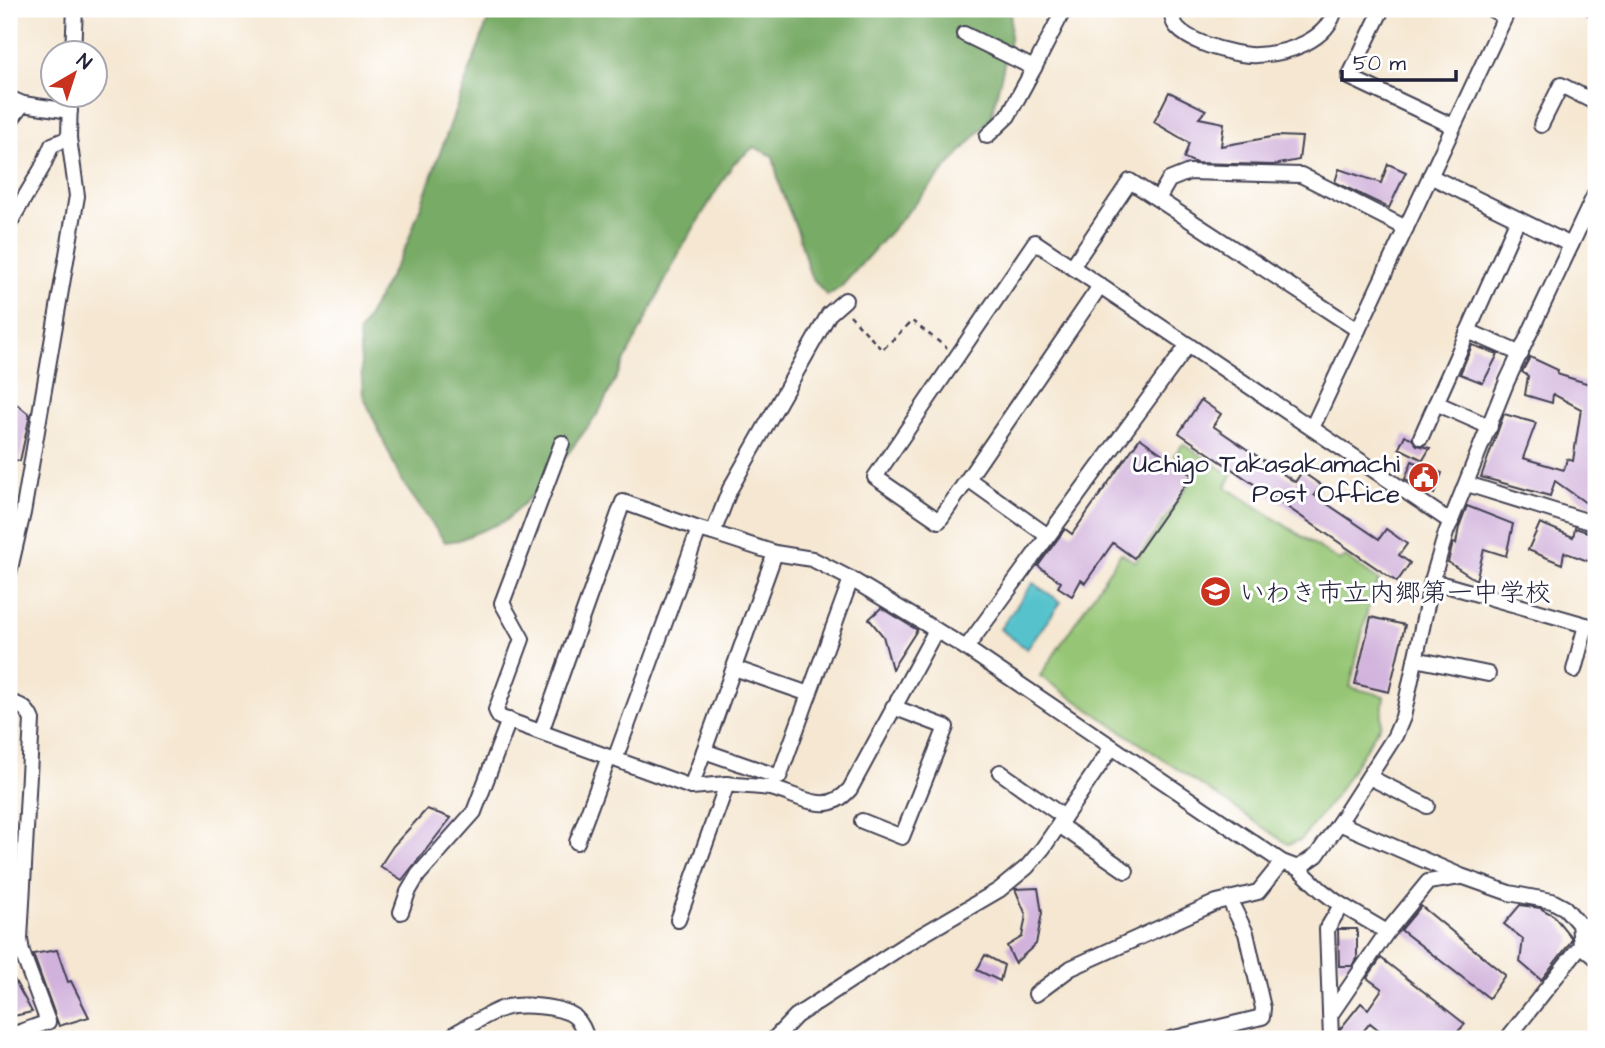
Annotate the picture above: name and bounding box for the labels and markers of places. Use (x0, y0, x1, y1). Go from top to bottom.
place label: Uchigo Takasakamachi Post Office (1133, 446, 1400, 512)
public building icon: Uchigo Takasakamachi Post Office (1406, 461, 1440, 495)
school or university icon: いわき市立内郷第一中学校 (1199, 575, 1233, 609)
place label: いわき市立内郷第一中学校 (1239, 575, 1551, 611)

